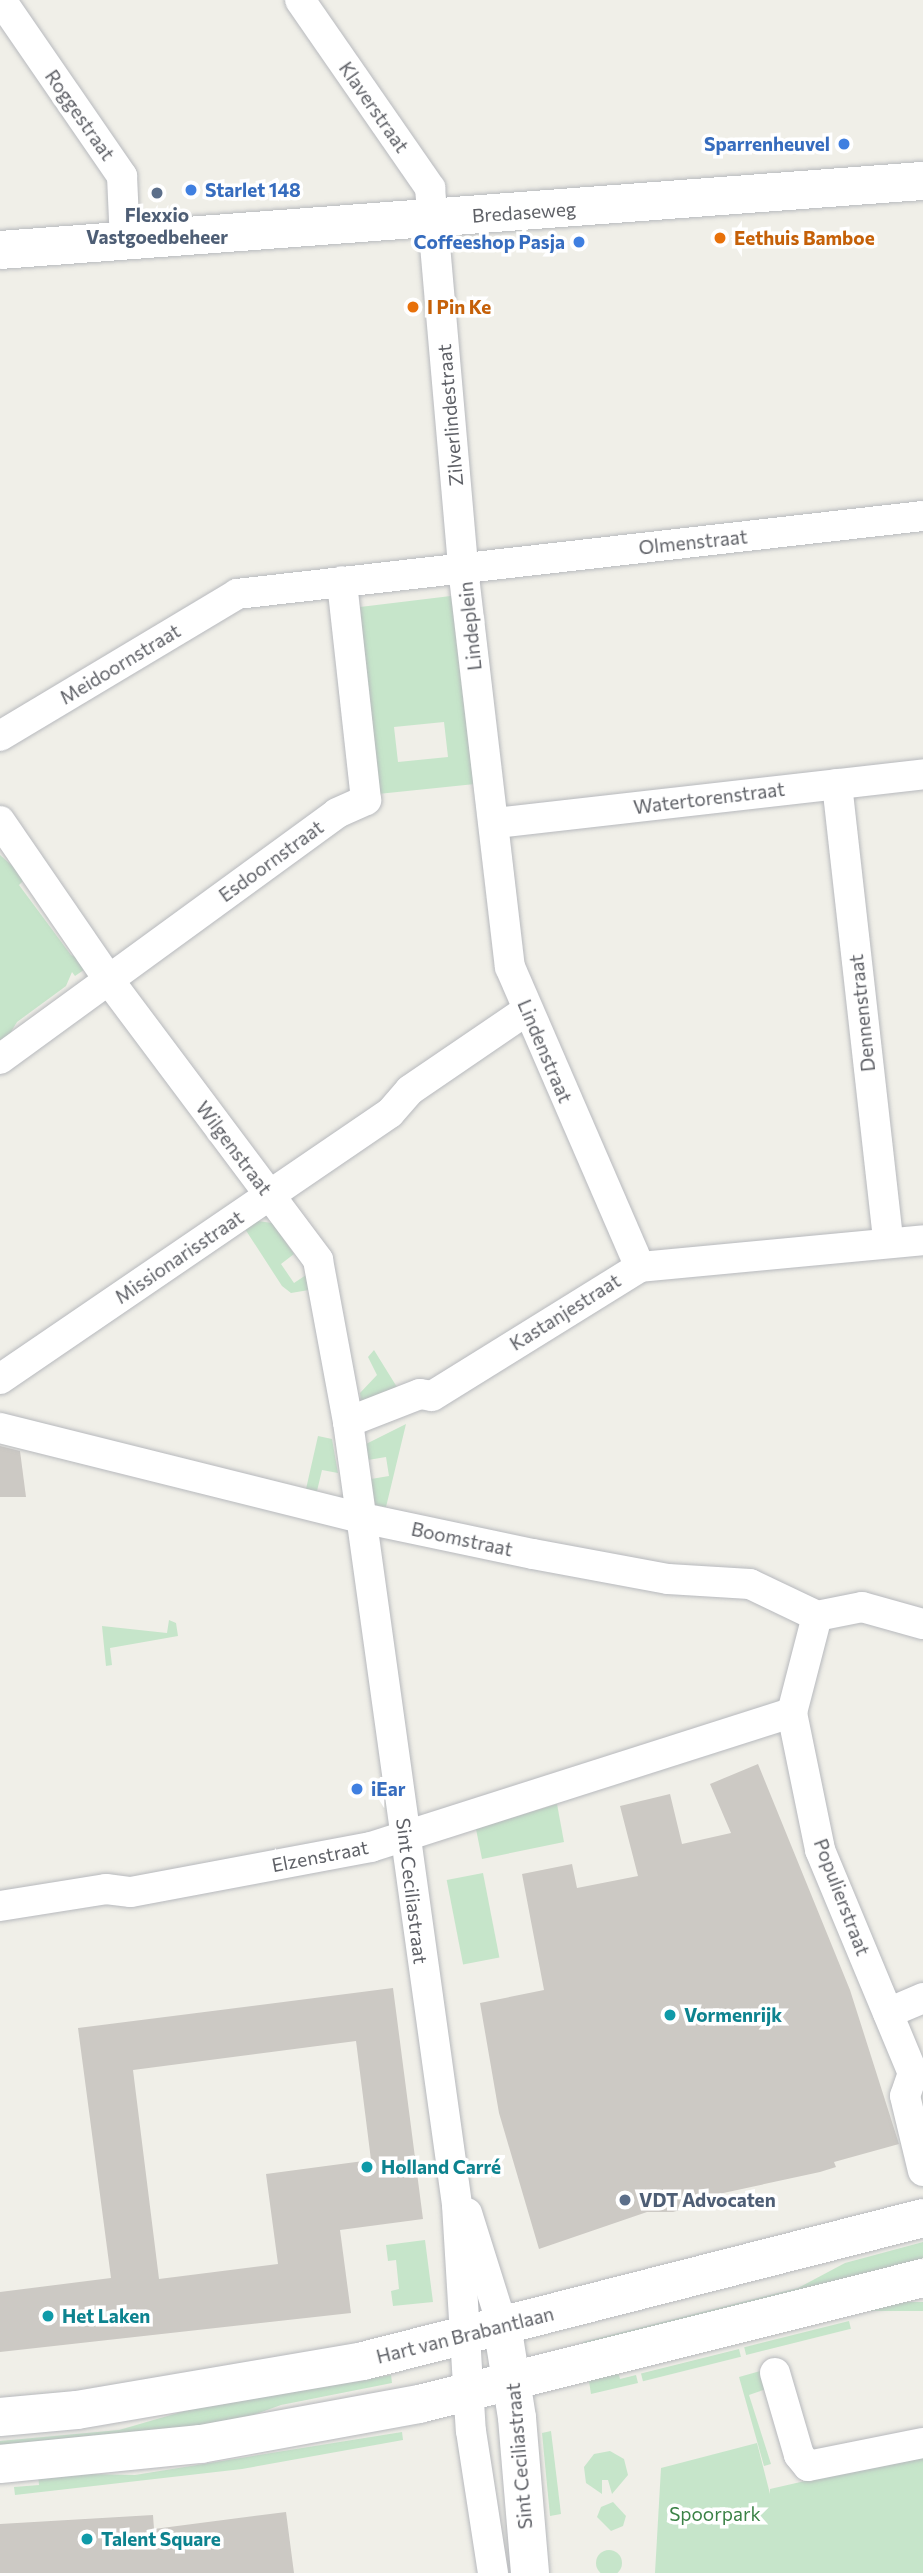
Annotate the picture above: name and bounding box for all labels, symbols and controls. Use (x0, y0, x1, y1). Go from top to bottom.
street label: Klaverstraat (334, 57, 414, 157)
street label: Roggestraat (40, 65, 120, 165)
place label: Sparrenheuvel (704, 133, 830, 155)
marker: Sparrenheuvel (836, 136, 852, 152)
place label: Starlet 148 (205, 179, 301, 201)
marker: Starlet 148 (183, 182, 199, 198)
marker: Flexxio Vastgoedbeheer (149, 185, 165, 201)
street label: Bredaseweg (471, 197, 577, 227)
place label: Flexxio Vastgoedbeheer (86, 204, 228, 248)
place label: Eethuis Bamboe (734, 227, 875, 249)
marker: Eethuis Bamboe (712, 230, 728, 246)
place label: Coffeeshop Pasja (413, 231, 565, 253)
marker: Coffeeshop Pasja (571, 234, 587, 250)
place label: I Pin Ke (427, 296, 491, 318)
marker: I Pin Ke (405, 299, 421, 315)
street label: Zilverlindestraat (432, 343, 468, 487)
street label: Olmenstraat (637, 525, 749, 559)
street label: Lindeplein (454, 580, 486, 672)
street label: Meidoornstraat (56, 619, 184, 709)
street label: Watertorenstraat (632, 777, 786, 819)
street label: Esdoornstraat (214, 815, 328, 907)
street label: Dennenstraat (844, 953, 880, 1073)
street label: Lindenstraat (513, 996, 577, 1106)
street label: Wilgenstraat (191, 1097, 277, 1199)
street label: Missionarisstraat (110, 1206, 248, 1308)
street label: Kastanjestraat (505, 1269, 625, 1355)
street label: Boomstraat (409, 1517, 515, 1561)
place label: iEar (371, 1778, 405, 1800)
marker: iEar (349, 1781, 365, 1797)
street label: Sint Ceciliastraat (392, 1817, 432, 1965)
street label: Elzenstraat (270, 1835, 370, 1877)
street label: Populierstraat (809, 1835, 875, 1959)
place label: Vormenrijk (684, 2004, 782, 2026)
marker: Vormenrijk (662, 2007, 678, 2023)
place label: Holland Carré (381, 2156, 501, 2178)
marker: Holland Carré (359, 2159, 375, 2175)
place label: VDT Advocaten (639, 2189, 776, 2211)
marker: VDT Advocaten (617, 2192, 633, 2208)
street label: Hart van Brabantlaan (374, 2302, 556, 2368)
place label: Het Laken (62, 2305, 150, 2327)
marker: Het Laken (40, 2308, 56, 2324)
street label: Sint Ceciliastraat (501, 2382, 537, 2530)
park label: Spoorpark (669, 2503, 761, 2525)
place label: Talent Square (101, 2528, 221, 2550)
marker: Talent Square (79, 2531, 95, 2547)

